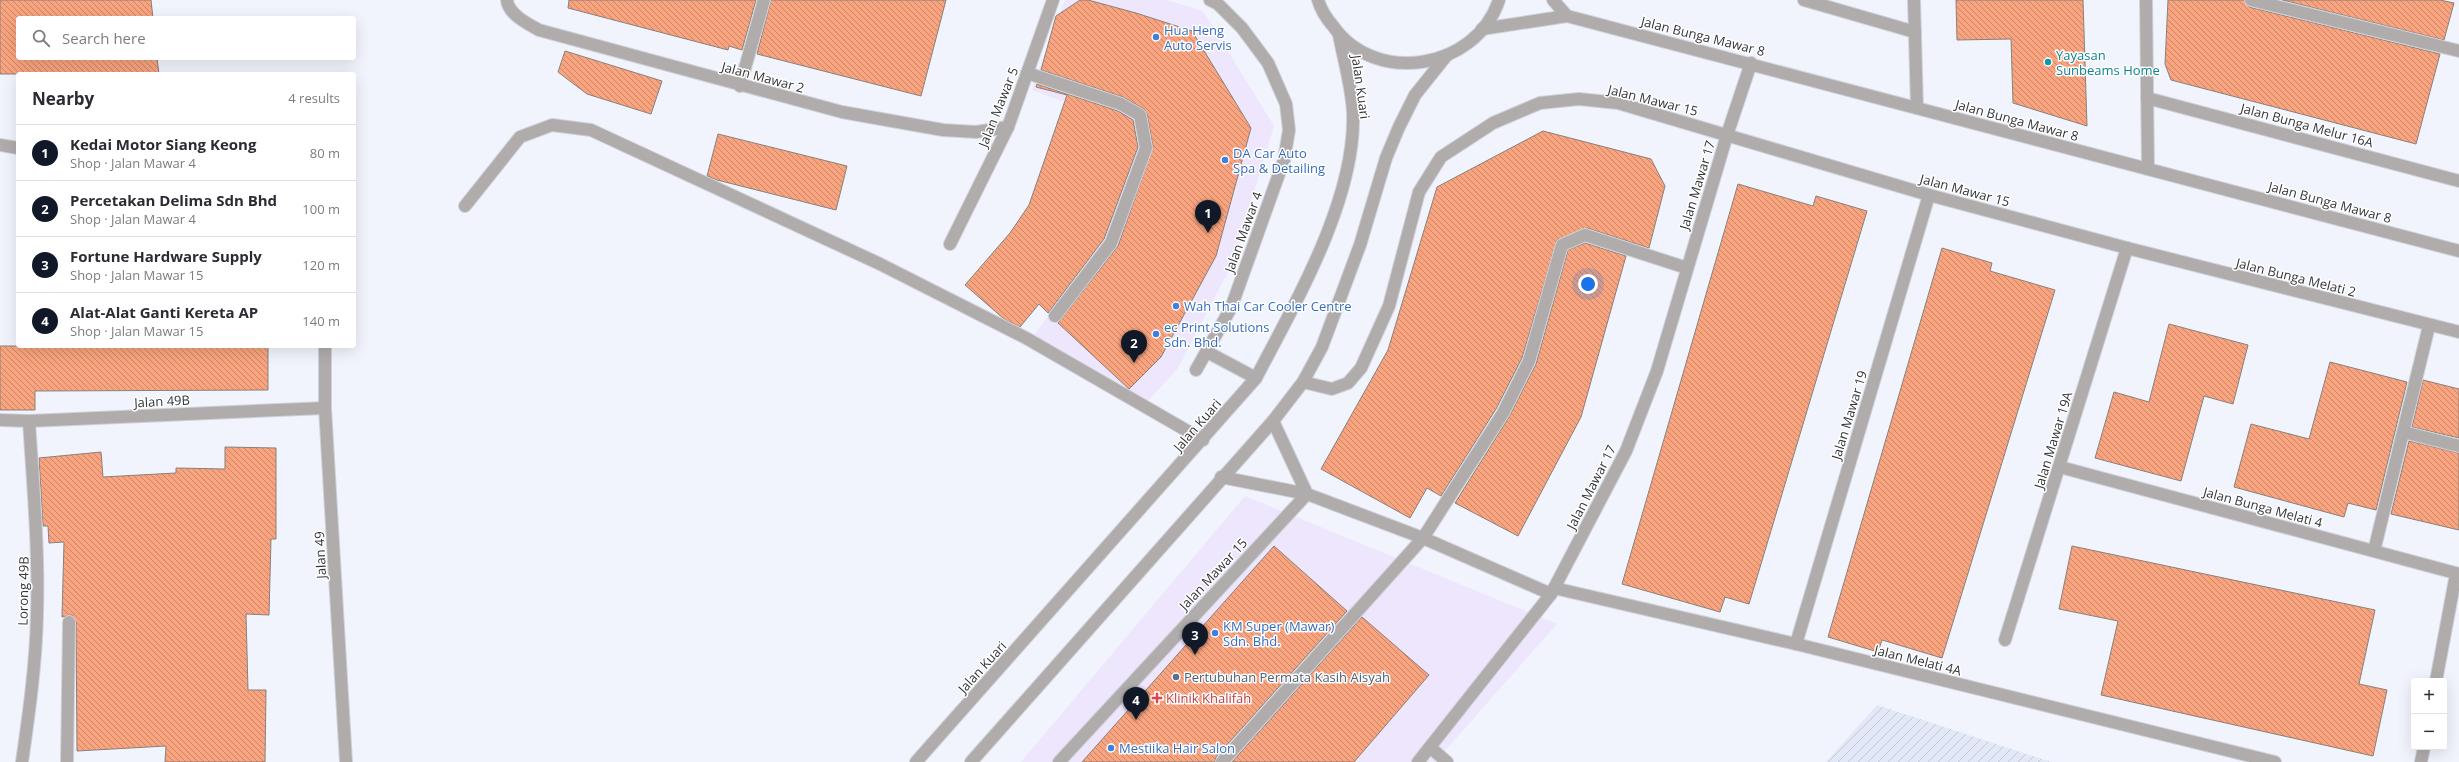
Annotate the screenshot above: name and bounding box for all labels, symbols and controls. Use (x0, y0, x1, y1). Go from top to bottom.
street label: Jalan Bunga Mawar 8 (1637, 11, 1767, 60)
search box (16, 16, 356, 60)
place label: Hua Heng Auto Servis (1164, 21, 1232, 54)
icon: search (30, 27, 52, 49)
text: Search here (62, 28, 146, 48)
marker: Hua Heng Auto Servis (1151, 32, 1161, 42)
place label: Yayasan Sunbeams Home (2056, 46, 2160, 79)
street label: Jalan Kuari (1347, 52, 1374, 120)
street label: Jalan Mawar 2 (718, 57, 806, 97)
marker: Yayasan Sunbeams Home (2043, 57, 2053, 67)
street label: Jalan Mawar 5 (973, 64, 1022, 152)
street label: Jalan Mawar 15 (1604, 80, 1700, 120)
text: Nearby (32, 87, 94, 110)
text: 4 results (288, 89, 340, 107)
street label: Jalan Bunga Mawar 8 (1951, 94, 2081, 145)
street label: Jalan Bunga Melur 16A (2237, 98, 2376, 152)
text: Kedai Motor Siang Keong (70, 134, 256, 154)
street label: Jalan Mawar 17 (1674, 138, 1719, 234)
text: 1 (41, 144, 49, 162)
text: 80 m (310, 144, 340, 162)
place label: DA Car Auto Spa & Detailing (1233, 144, 1325, 177)
text: Shop · Jalan Mawar 4 (70, 154, 196, 172)
marker: DA Car Auto Spa & Detailing (1220, 155, 1230, 165)
street label: Jalan Mawar 15 (1916, 169, 2012, 211)
street label: Jalan Bunga Mawar 8 (2264, 176, 2394, 227)
street label: Jalan Mawar 4 (1219, 188, 1266, 277)
text: Percetakan Delima Sdn Bhd (70, 190, 277, 210)
text: 2 (41, 200, 49, 218)
text: 100 m (302, 200, 340, 218)
pin: 1 (1195, 200, 1221, 233)
text: Shop · Jalan Mawar 4 (70, 210, 196, 228)
text: Fortune Hardware Supply (70, 246, 262, 266)
street label: Jalan Bunga Melati 2 (2232, 253, 2358, 301)
text: 3 (41, 256, 49, 274)
text: 120 m (302, 256, 340, 274)
text: Shop · Jalan Mawar 15 (70, 266, 203, 284)
your location (1578, 274, 1598, 294)
place label: Wah Thai Car Cooler Centre (1184, 297, 1352, 315)
marker: Wah Thai Car Cooler Centre (1171, 301, 1181, 311)
text: Alat-Alat Ganti Kereta AP (70, 302, 258, 322)
text: 4 (41, 312, 49, 330)
text: 140 m (302, 312, 340, 330)
place label: ec Print Solutions Sdn. Bhd. (1164, 318, 1269, 351)
text: Shop · Jalan Mawar 15 (70, 322, 203, 340)
marker: ec Print Solutions Sdn. Bhd. (1151, 329, 1161, 339)
pin: 2 (1121, 330, 1147, 363)
street label: Jalan Mawar 19 (1826, 368, 1871, 464)
street label: Jalan Mawar 19A (2029, 389, 2077, 493)
street label: Jalan 49B (132, 391, 190, 412)
street label: Jalan Kuari (1168, 395, 1225, 457)
street label: Jalan Mawar 17 (1561, 442, 1620, 534)
street label: Jalan Bunga Melati 4 (2199, 482, 2325, 532)
street label: Jalan 49 (310, 531, 330, 581)
street label: Jalan Mawar 15 (1174, 534, 1251, 615)
street label: Lorong 49B (13, 556, 33, 626)
place label: KM Super (Mawar) Sdn. Bhd. (1223, 617, 1334, 650)
pin: 3 (1182, 622, 1208, 655)
marker: KM Super (Mawar) Sdn. Bhd. (1210, 628, 1220, 638)
street label: Jalan Kuari (952, 637, 1010, 698)
street label: Jalan Melati 4A (1871, 640, 1964, 680)
place label: Pertubuhan Permata Kasih Aisyah (1184, 668, 1390, 686)
marker: Pertubuhan Permata Kasih Aisyah (1171, 672, 1181, 682)
map controls (2411, 678, 2447, 750)
button: + (2411, 678, 2447, 714)
pin: 4 (1123, 687, 1149, 720)
place label: Klinik Khalifah (1166, 689, 1251, 707)
marker: Klinik Khalifah (1151, 692, 1163, 704)
button: − (2411, 714, 2447, 750)
place label: Mestiika Hair Salon (1119, 739, 1235, 757)
marker: Mestiika Hair Salon (1106, 743, 1116, 753)

